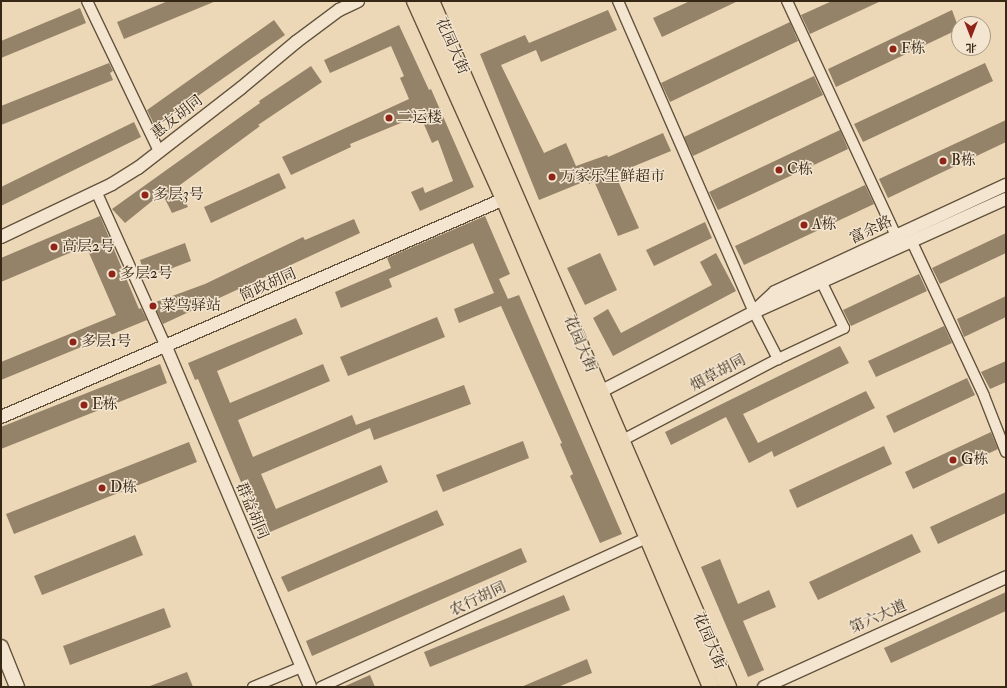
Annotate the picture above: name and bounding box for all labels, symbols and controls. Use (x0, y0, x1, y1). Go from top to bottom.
street label: 花园大街 (432, 15, 472, 77)
north arrow (951, 16, 991, 56)
place label: F栋 (901, 40, 925, 58)
text: 北 (966, 41, 977, 54)
marker: F栋 (888, 44, 898, 54)
street label: 惠友胡同 (148, 91, 206, 143)
place label: 二运楼 (397, 109, 442, 127)
marker: 二运楼 (384, 113, 394, 123)
place label: B栋 (951, 152, 976, 170)
marker: B栋 (938, 156, 948, 166)
place label: C栋 (787, 161, 813, 179)
marker: C栋 (774, 165, 784, 175)
place label: 万家乐生鲜超市 (560, 168, 665, 186)
marker: 万家乐生鲜超市 (547, 172, 557, 182)
place label: 多层3号 (153, 186, 204, 204)
marker: 多层3号 (140, 190, 150, 200)
street label: 富余路 (847, 212, 895, 248)
place label: A栋 (812, 216, 837, 234)
marker: A栋 (799, 220, 809, 230)
place label: 高层2号 (62, 238, 115, 256)
marker: 高层2号 (49, 242, 59, 252)
place label: 多层2号 (120, 265, 173, 283)
street label: 简政胡同 (237, 265, 299, 305)
marker: 多层2号 (107, 269, 117, 279)
place label: 菜鸟驿站 (161, 297, 221, 315)
marker: 菜鸟驿站 (148, 301, 158, 311)
street label: 花园大街 (560, 313, 600, 375)
place label: 多层1号 (81, 333, 131, 351)
marker: 多层1号 (68, 337, 78, 347)
street label: 烟草胡同 (687, 351, 749, 395)
place label: E栋 (92, 396, 118, 414)
marker: E栋 (79, 400, 89, 410)
place label: G栋 (961, 451, 989, 469)
marker: G栋 (948, 455, 958, 465)
place label: D栋 (110, 479, 137, 497)
street label: 群益胡同 (232, 480, 272, 542)
marker: D栋 (97, 483, 107, 493)
street label: 农行胡同 (447, 578, 509, 620)
street label: 第六大道 (847, 597, 909, 637)
street label: 花园大街 (689, 610, 729, 672)

